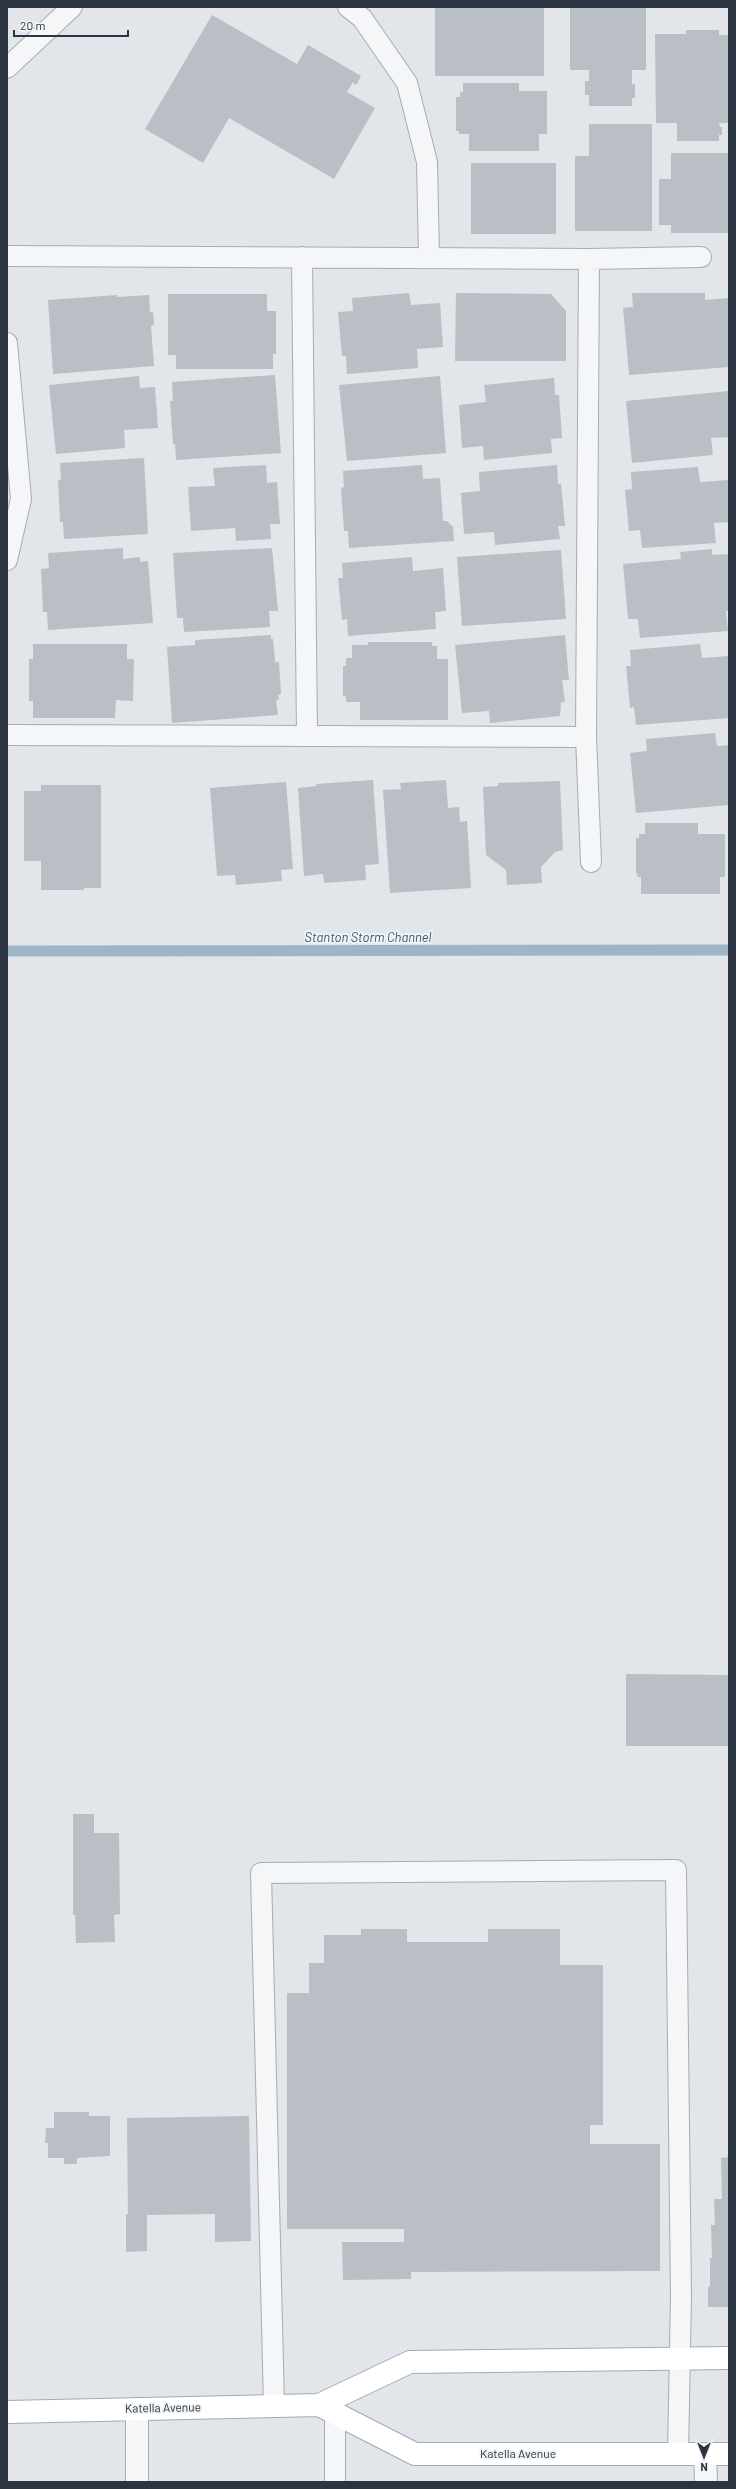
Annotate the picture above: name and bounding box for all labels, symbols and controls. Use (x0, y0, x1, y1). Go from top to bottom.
scale bar (14, 12, 128, 38)
text: 20 m (20, 18, 46, 32)
water label: Stanton Storm Channel (305, 929, 431, 945)
street label: Katella Avenue (125, 2399, 201, 2415)
north arrow (684, 2437, 724, 2477)
street label: Katella Avenue (480, 2446, 556, 2460)
text: N (700, 2461, 708, 2474)

